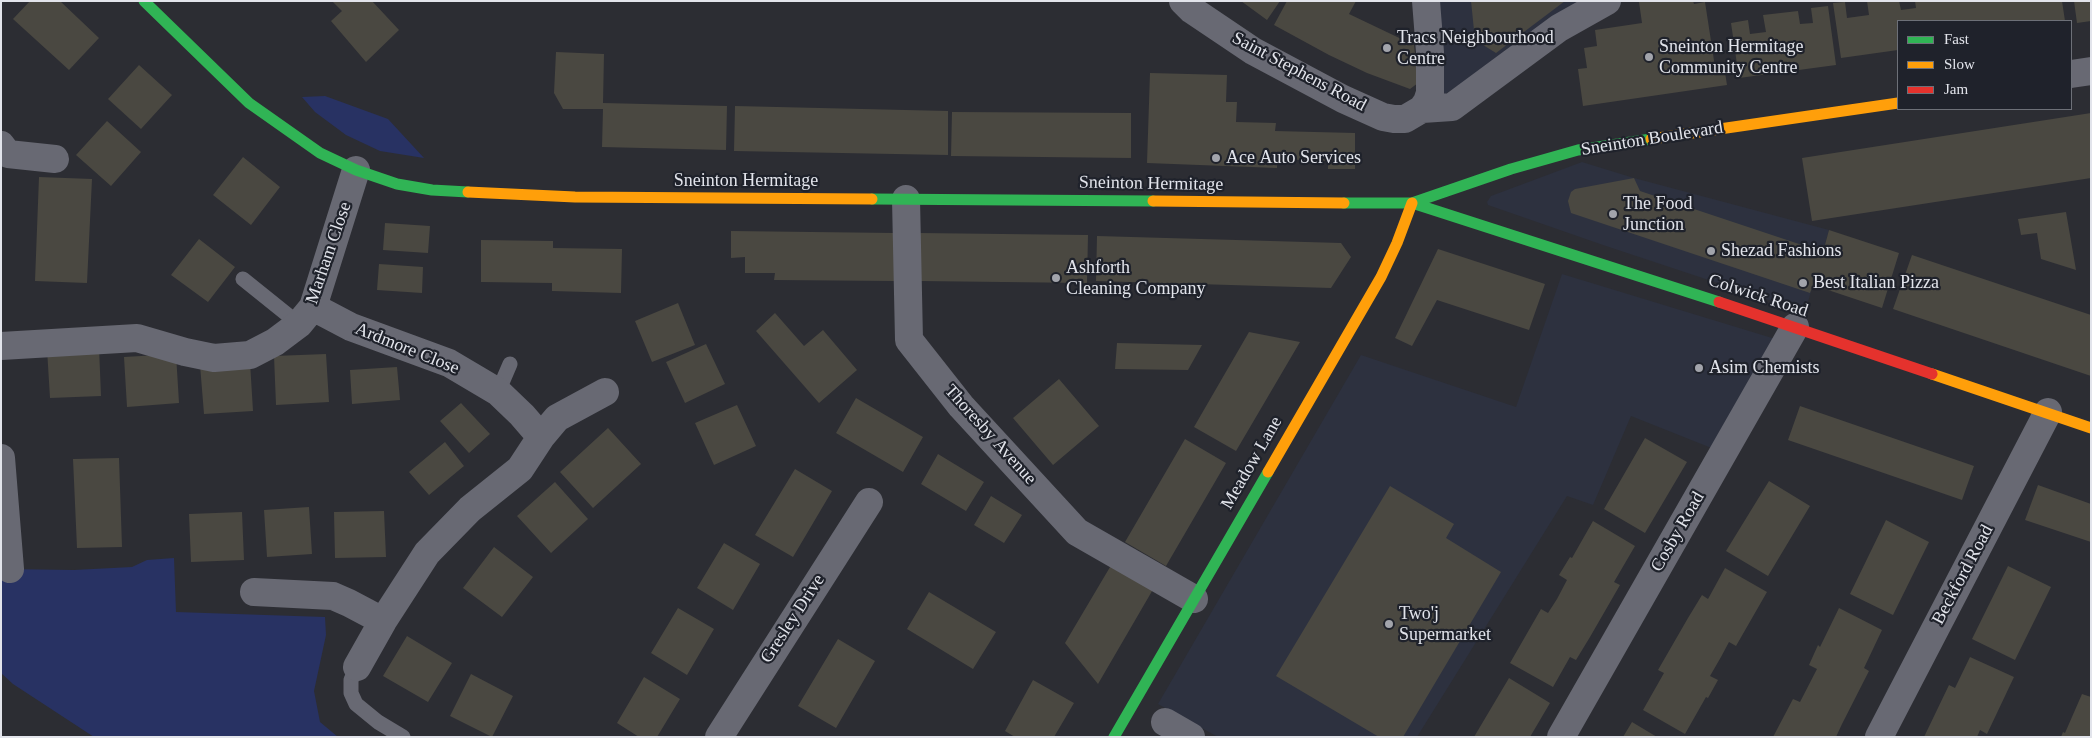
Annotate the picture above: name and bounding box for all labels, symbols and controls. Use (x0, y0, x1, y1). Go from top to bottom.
legend (1897, 20, 2072, 110)
street label: Saint Stephens Road (1228, 27, 1370, 117)
place label: Tracs Neighbourhood Centre (1397, 27, 1554, 70)
text: Fast (1944, 31, 1969, 47)
place label: Sneinton Hermitage Community Centre (1659, 36, 1803, 78)
marker: Tracs Neighbourhood Centre (1381, 42, 1393, 54)
marker: Sneinton Hermitage Community Centre (1643, 51, 1655, 63)
text: Slow (1944, 56, 1975, 72)
text: Jam (1944, 81, 1968, 97)
street label: Sneinton Boulevard (1579, 117, 1725, 161)
place label: Ace Auto Services (1226, 147, 1361, 169)
marker: Ace Auto Services (1210, 152, 1222, 164)
street label: Sneinton Hermitage (674, 170, 818, 192)
street label: Sneinton Hermitage (1079, 172, 1223, 196)
place label: The Food Junction (1623, 193, 1692, 235)
street label: Marham Close (301, 199, 357, 307)
marker: The Food Junction (1607, 208, 1619, 220)
place label: Shezad Fashions (1721, 240, 1841, 262)
marker: Shezad Fashions (1705, 245, 1717, 257)
place label: Ashforth Cleaning Company (1066, 257, 1205, 300)
street label: Colwick Road (1705, 270, 1811, 322)
marker: Ashforth Cleaning Company (1050, 272, 1062, 284)
place label: Best Italian Pizza (1813, 272, 1939, 294)
marker: Best Italian Pizza (1797, 277, 1809, 289)
street label: Ardmore Close (352, 318, 462, 380)
place label: Asim Chemists (1709, 357, 1820, 379)
marker: Asim Chemists (1693, 362, 1705, 374)
street label: Thoresby Avenue (939, 381, 1041, 489)
street label: Meadow Lane (1217, 413, 1287, 513)
street label: Cosby Road (1647, 488, 1709, 576)
street label: Beckford Road (1928, 522, 1998, 628)
street label: Gresley Drive (756, 571, 830, 667)
place label: Two'j Supermarket (1399, 603, 1491, 646)
marker: Two'j Supermarket (1383, 618, 1395, 630)

